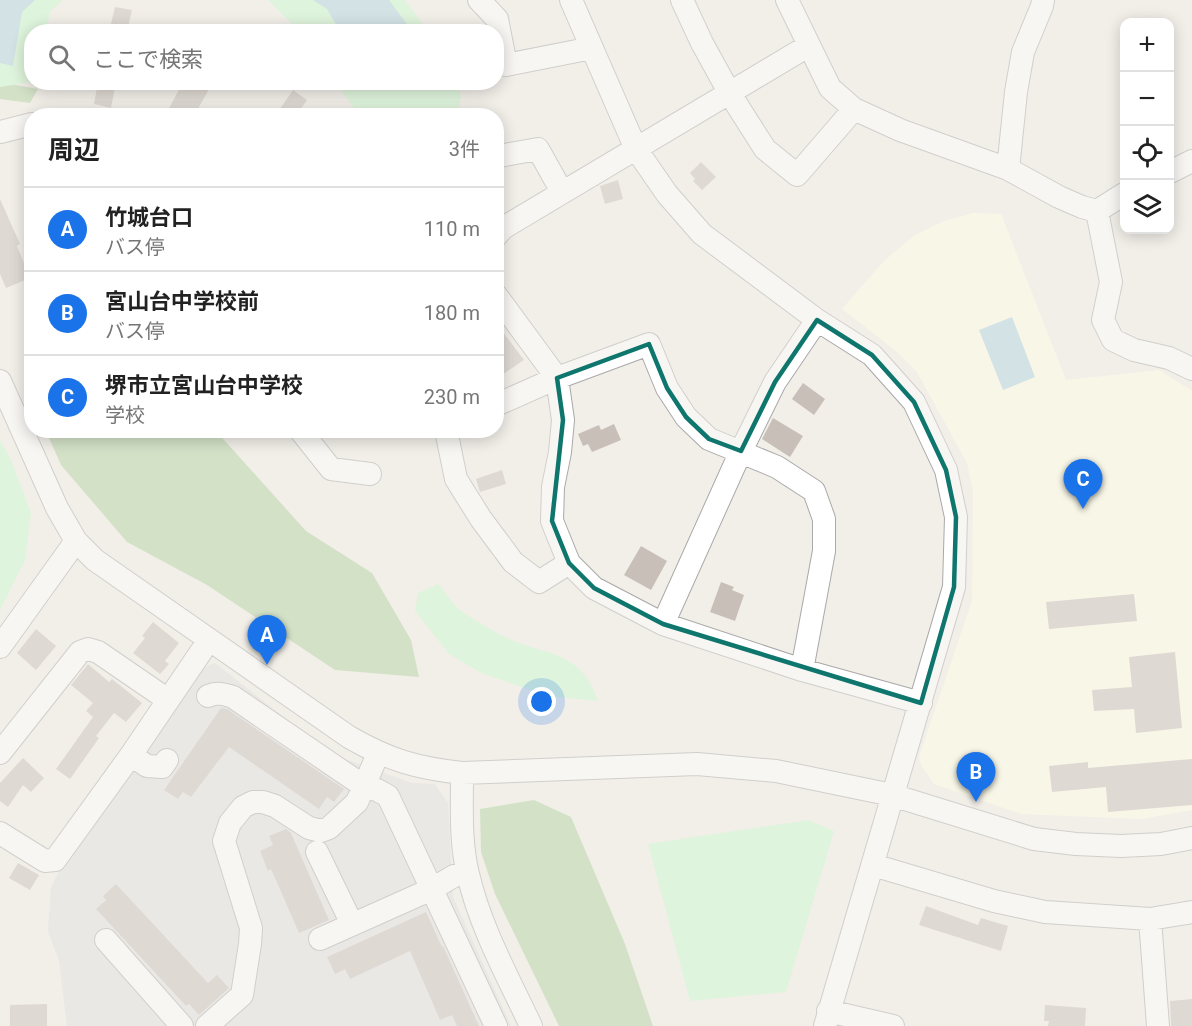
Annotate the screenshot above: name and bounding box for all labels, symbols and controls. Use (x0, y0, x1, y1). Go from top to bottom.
map controls (1120, 18, 1174, 234)
button: + (1120, 18, 1174, 72)
search box (24, 24, 504, 90)
icon: search (45, 41, 78, 74)
text: ここで検索 (93, 47, 203, 72)
button: − (1120, 72, 1174, 126)
button: locate (1120, 126, 1174, 180)
text: 周辺 (48, 135, 100, 165)
text: 3件 (449, 137, 480, 161)
button: layers (1120, 180, 1174, 234)
text: 竹城台口 (105, 205, 193, 230)
text: A (61, 217, 74, 241)
text: 110 m (424, 217, 480, 241)
text: バス停 (105, 235, 165, 259)
text: 宮山台中学校前 (105, 289, 259, 314)
text: B (61, 301, 74, 325)
text: 180 m (424, 301, 480, 325)
text: バス停 (105, 319, 165, 343)
text: 堺市立宮山台中学校 (105, 373, 303, 398)
text: C (61, 385, 74, 409)
text: 230 m (424, 385, 480, 409)
text: 学校 (105, 403, 145, 427)
pin: C (1064, 460, 1102, 509)
pin: A (248, 616, 286, 665)
your location (527, 687, 556, 716)
pin: B (956, 752, 996, 802)

